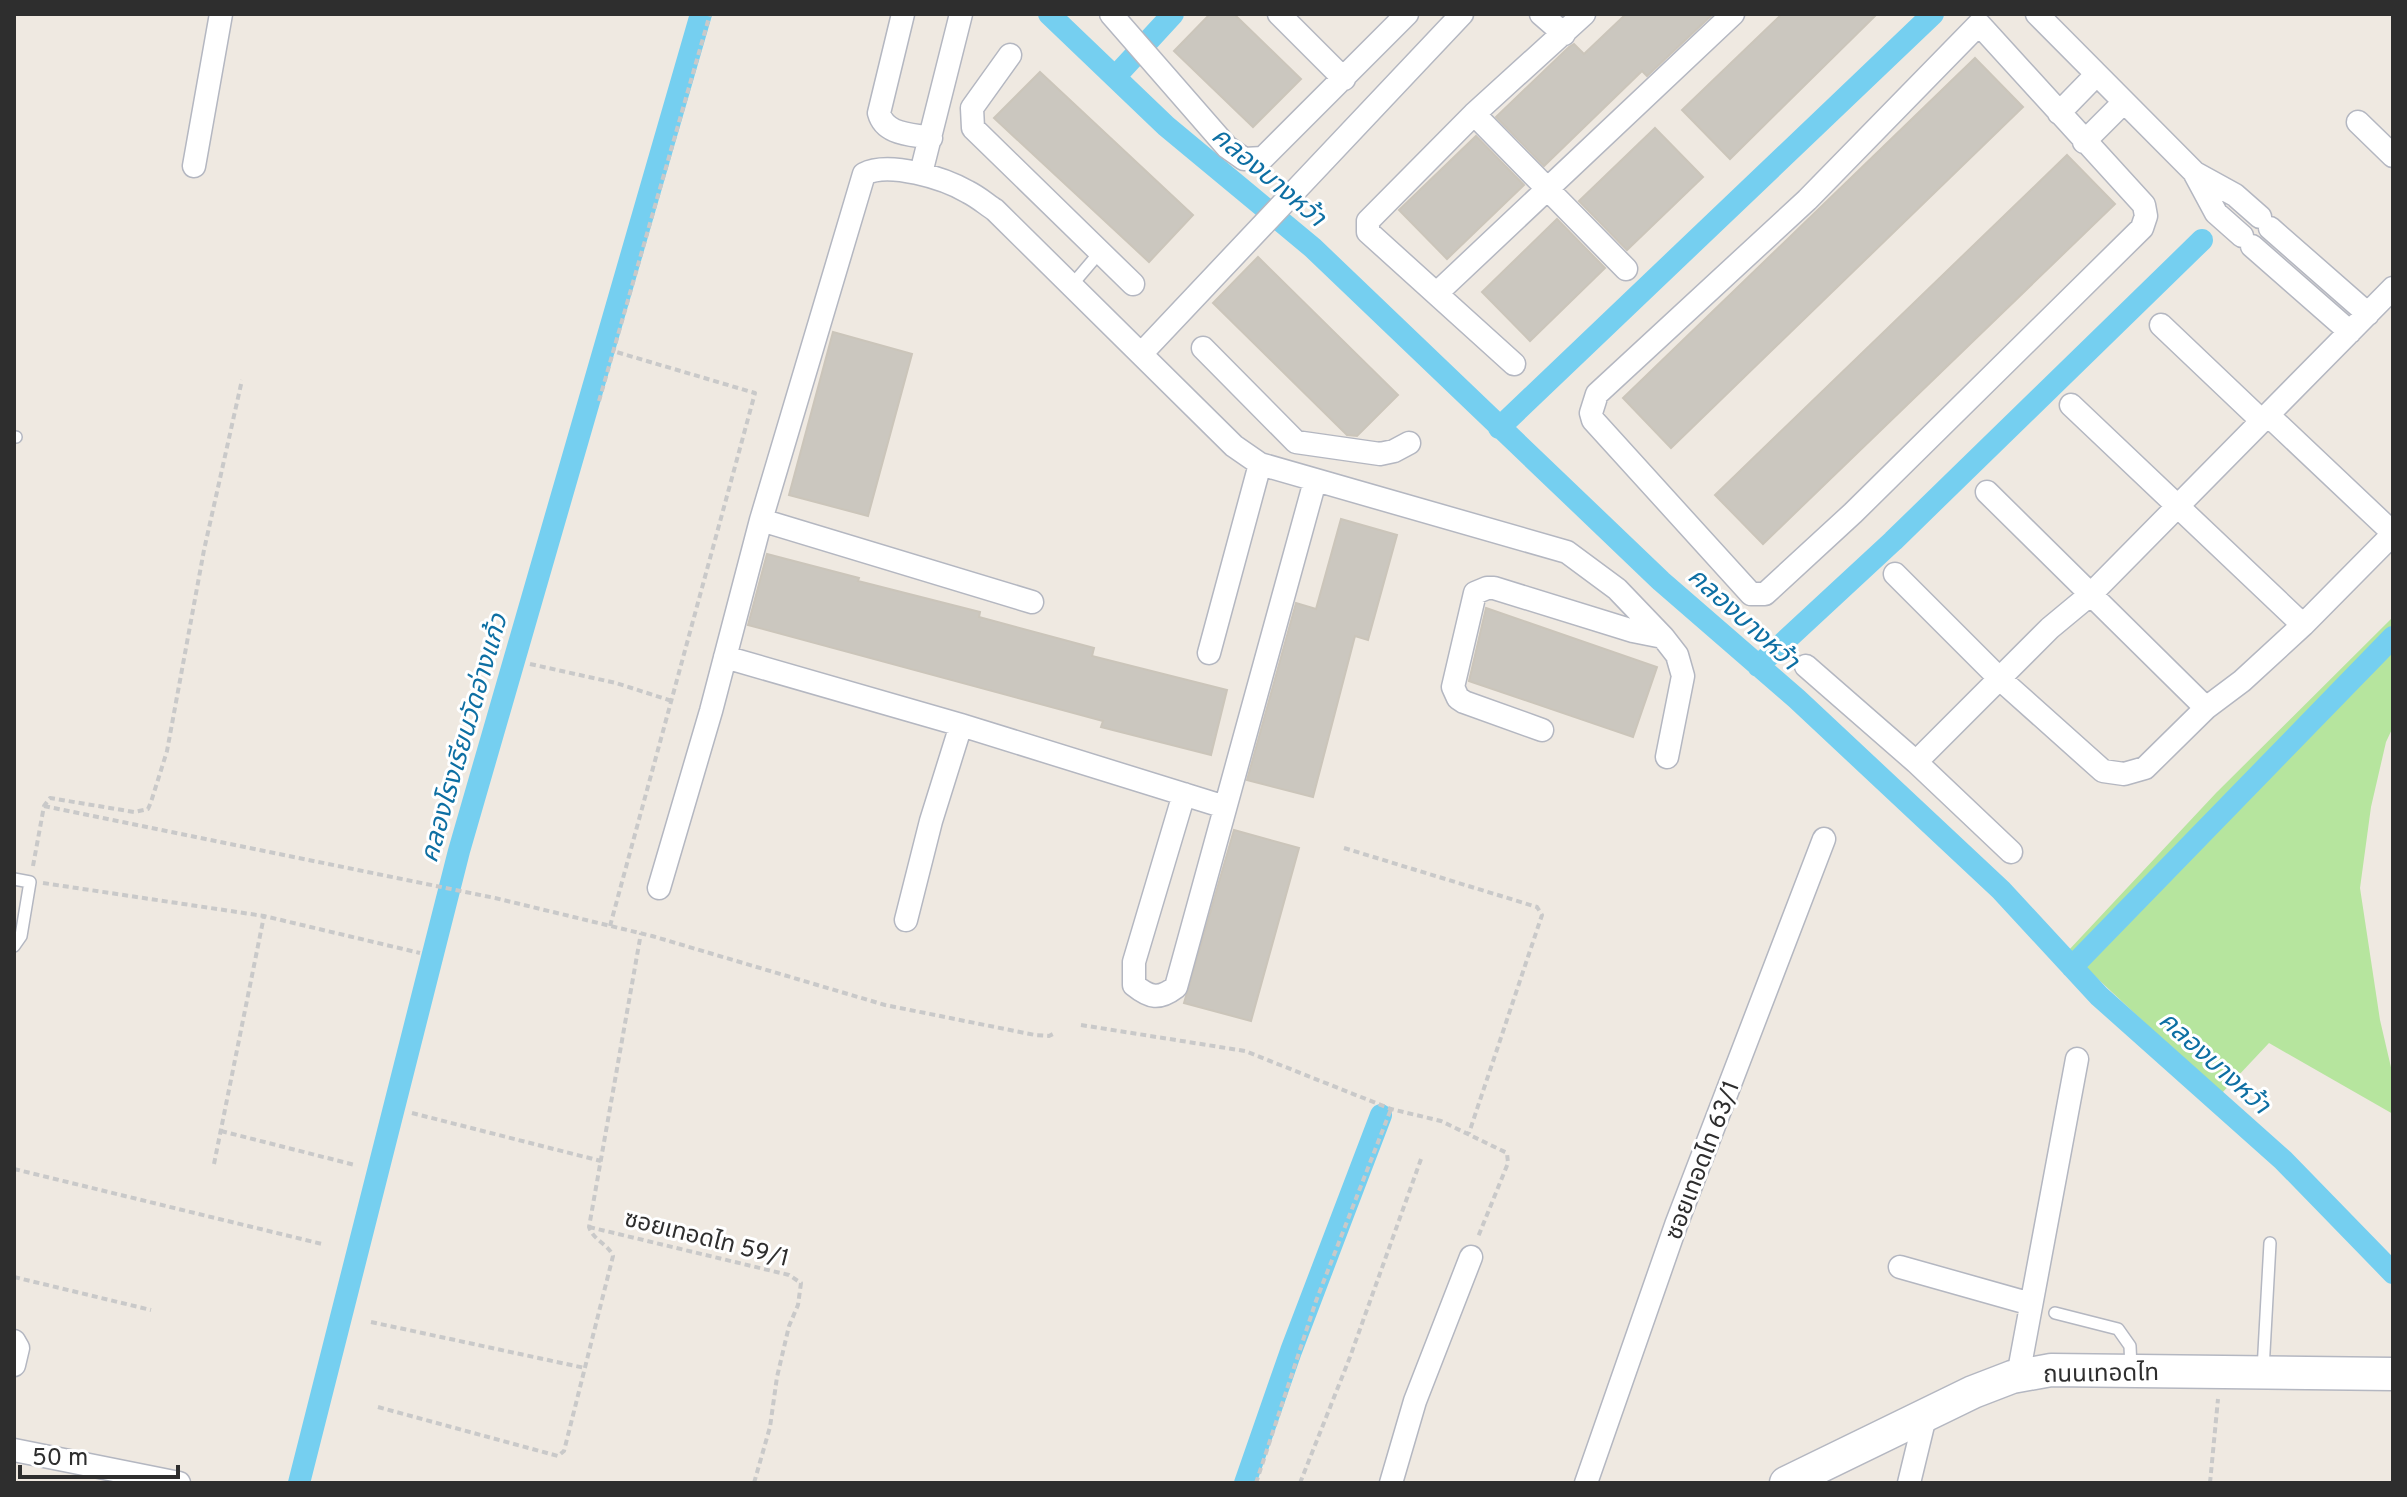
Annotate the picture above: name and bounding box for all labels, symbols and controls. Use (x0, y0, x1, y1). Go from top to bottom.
water label: คลองบางหว้า (1204, 121, 1332, 236)
water label: คลองบางหว้า (1680, 561, 1806, 679)
water label: คลองโรงเรียนวัดอ่างแก้ว (414, 609, 517, 867)
water label: คลองบางหว้า (2151, 1005, 2277, 1123)
street label: ซอยเทอดไท 63/1 (1660, 1077, 1748, 1244)
street label: ซอยเทอดไท 59/1 (621, 1205, 792, 1275)
street label: ถนนเทอดไท (2043, 1359, 2159, 1391)
scale bar (20, 1429, 178, 1479)
text: 50 m (32, 1444, 88, 1474)

